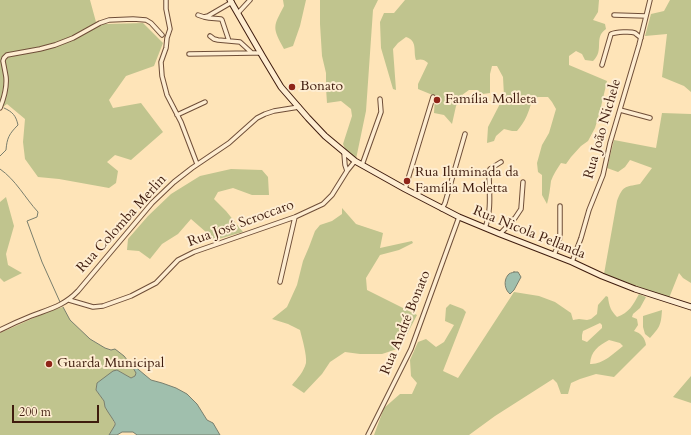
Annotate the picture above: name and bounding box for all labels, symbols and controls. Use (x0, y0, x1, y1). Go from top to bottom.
street label: Rua João Nichele (581, 77, 625, 181)
place label: Bonato (300, 79, 343, 95)
marker: Bonato (287, 82, 297, 92)
place label: Família Molleta (445, 92, 537, 108)
marker: Família Molleta (432, 95, 442, 105)
place label: Rua Iluminada da Família Moletta (415, 165, 519, 198)
street label: Rua Colomba Merlin (74, 172, 170, 276)
marker: Rua Iluminada da Família Moletta (402, 176, 412, 186)
street label: Rua José Scroccaro (186, 197, 296, 251)
street label: Rua Nicola Pellanda (470, 203, 588, 263)
street label: Rua André Bonato (377, 268, 435, 378)
place label: Guarda Municipal (57, 356, 164, 372)
marker: Guarda Municipal (44, 359, 54, 369)
scale bar (14, 397, 101, 423)
text: 200 m (19, 404, 51, 420)

